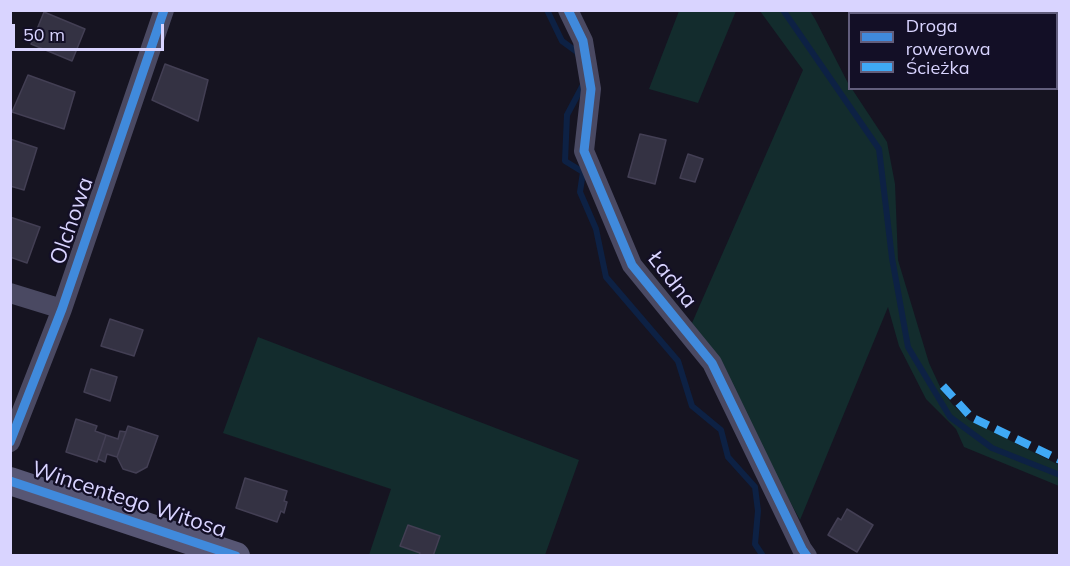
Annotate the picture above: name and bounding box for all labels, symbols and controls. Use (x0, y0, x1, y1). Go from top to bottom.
scale bar (15, 12, 166, 50)
legend (848, 12, 1058, 90)
text: Droga rowerowa (906, 14, 991, 60)
text: 50 m (23, 23, 65, 46)
text: Ścieżka (906, 56, 969, 79)
street label: Olchowa (45, 174, 99, 268)
street label: Ładna (642, 246, 702, 314)
street label: Wincentego Witosa (28, 456, 230, 544)

